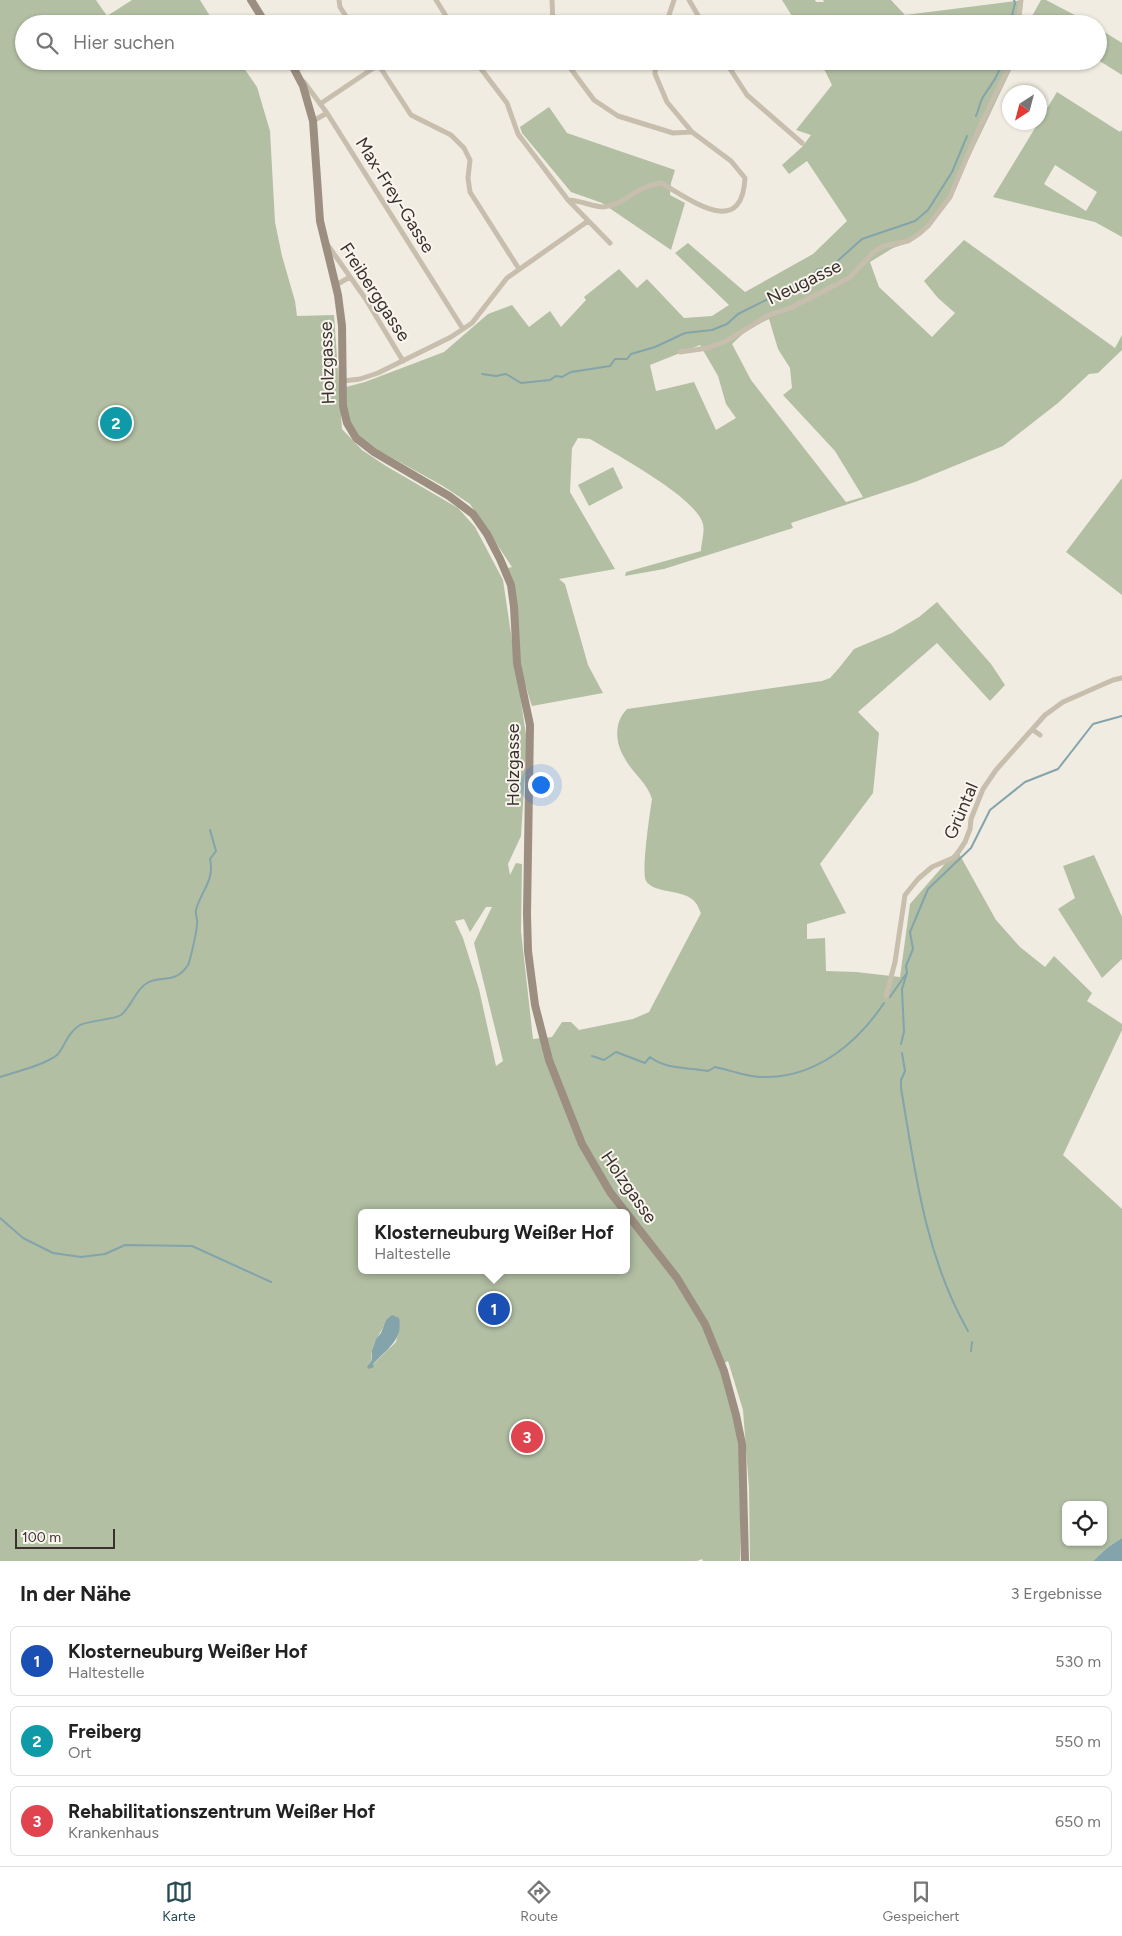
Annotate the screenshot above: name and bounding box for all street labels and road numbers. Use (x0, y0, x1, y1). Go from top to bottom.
street label: Max-Frey-Gasse (351, 133, 439, 257)
street label: Freiberggasse (335, 239, 415, 346)
street label: Neugasse (763, 254, 845, 309)
street label: Holzgasse (315, 321, 339, 405)
street label: Holzgasse (502, 723, 524, 807)
street label: Grüntal (939, 779, 983, 843)
street label: Holzgasse (596, 1147, 662, 1227)

